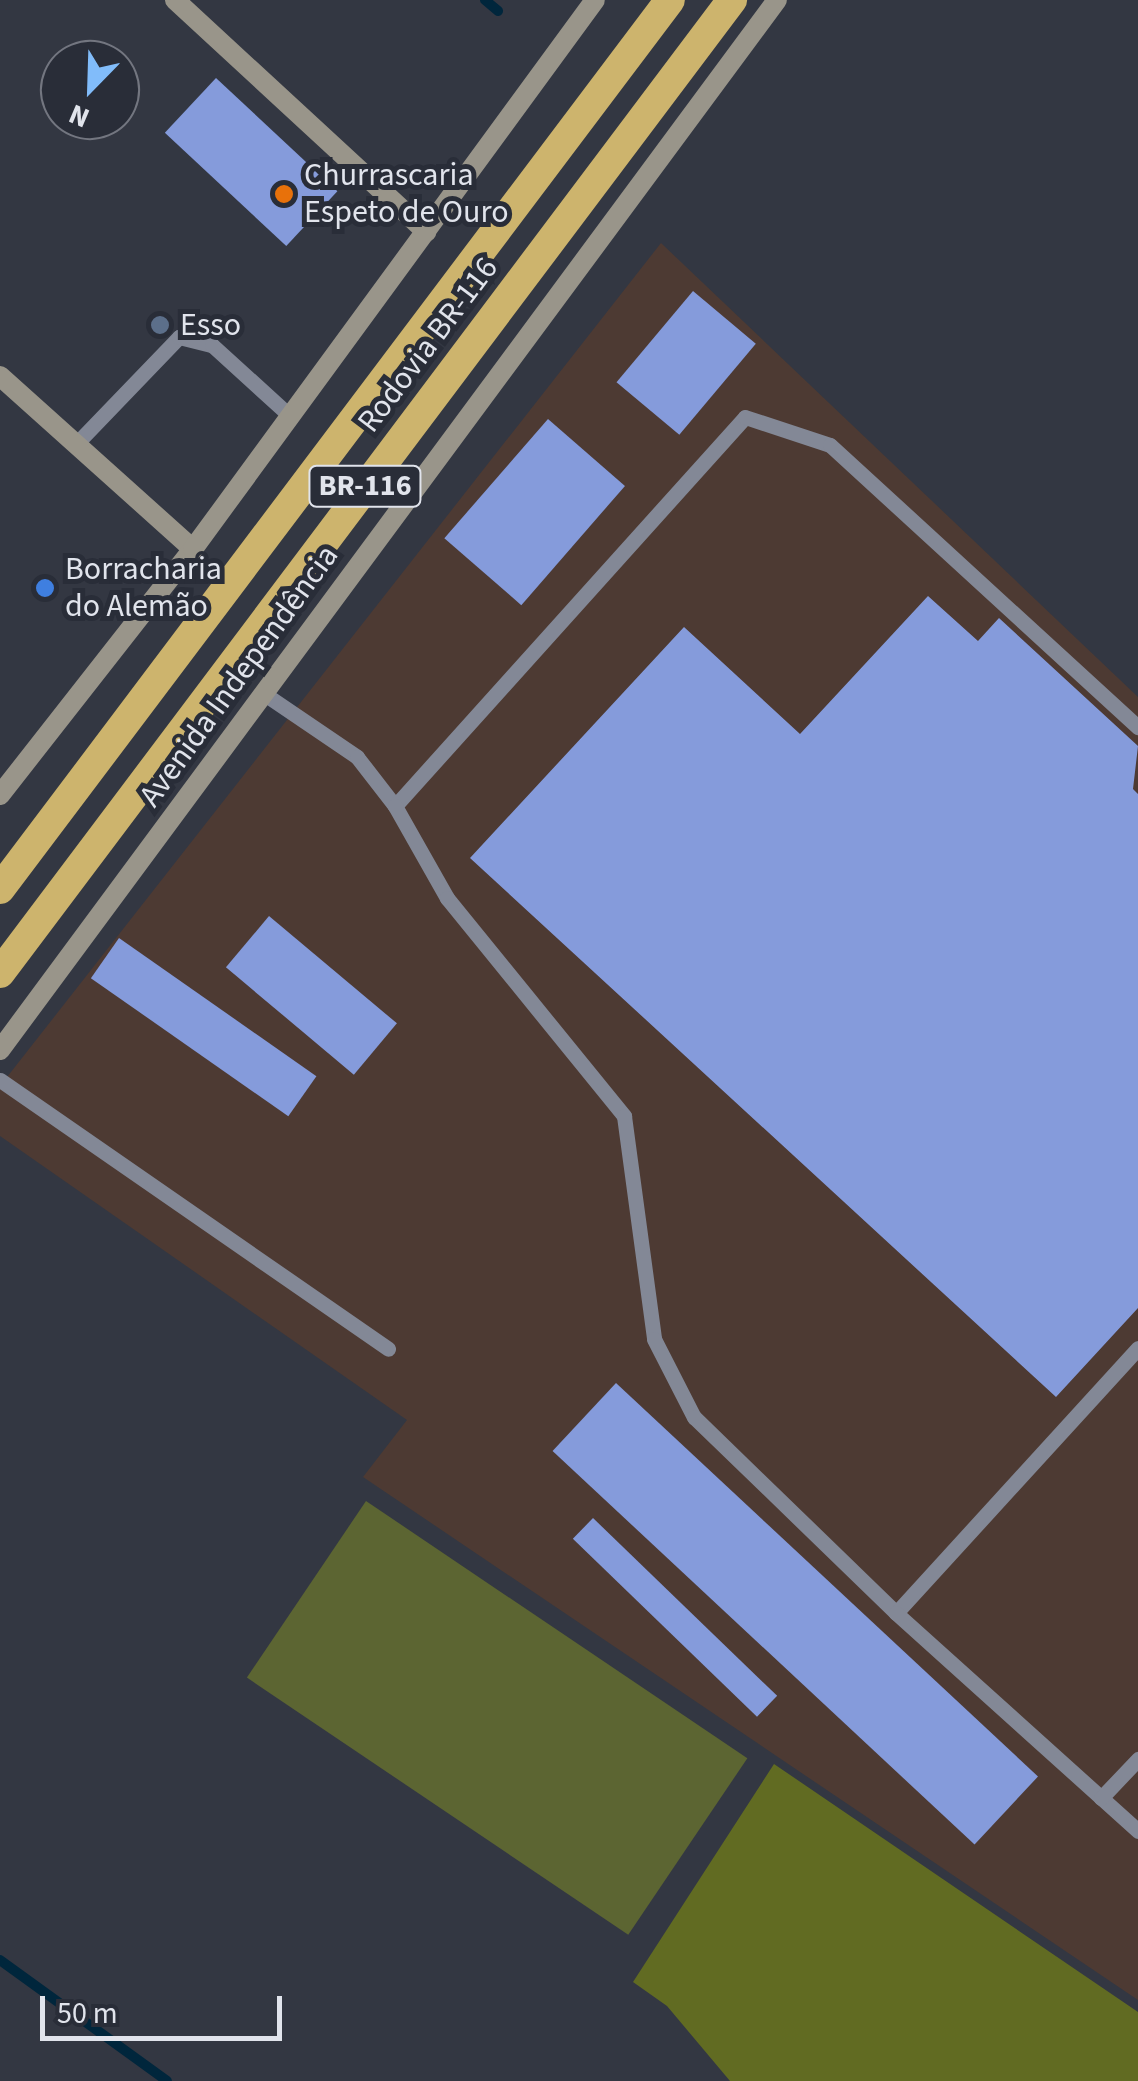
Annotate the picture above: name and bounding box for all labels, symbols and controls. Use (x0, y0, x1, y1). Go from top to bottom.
north arrow (40, 40, 140, 140)
text: N (63, 94, 95, 138)
place label: Churrascaria Espeto de Ouro (304, 157, 509, 232)
marker: Churrascaria Espeto de Ouro (273, 183, 295, 205)
street label: Rodovia BR-116 (350, 250, 506, 440)
place label: Esso (180, 306, 241, 344)
marker: Esso (149, 314, 171, 336)
road number: BR-116 (308, 461, 422, 511)
street label: Avenida Independência (131, 538, 347, 814)
place label: Borracharia do Alemão (65, 551, 222, 626)
marker: Borracharia do Alemão (34, 577, 56, 599)
scale bar (45, 1976, 288, 2038)
text: 50 m (57, 1992, 118, 2035)

